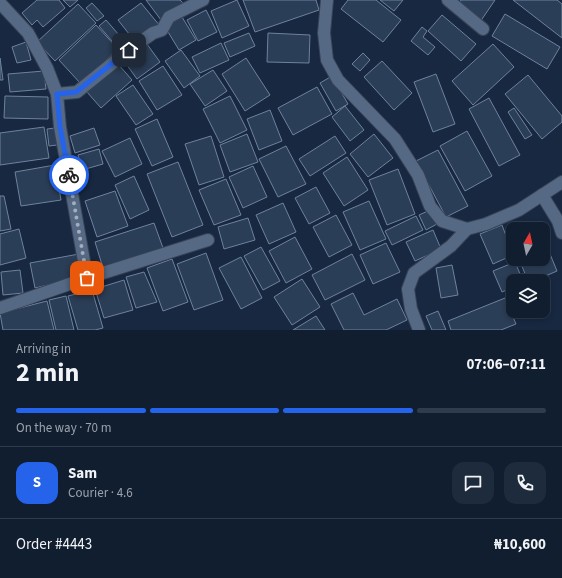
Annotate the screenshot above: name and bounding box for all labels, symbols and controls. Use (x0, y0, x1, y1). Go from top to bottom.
pin (112, 33, 146, 67)
icon: home (118, 39, 140, 61)
courier (49, 155, 89, 195)
icon: bike (58, 164, 80, 186)
north arrow (506, 222, 550, 266)
map controls (506, 222, 550, 318)
pin (70, 261, 104, 295)
icon: bag (76, 267, 98, 289)
button: layers (506, 274, 550, 318)
text: Arriving in (16, 340, 71, 358)
text: 2 min (16, 354, 79, 391)
text: 07:06–07:11 (466, 354, 546, 375)
text: On the way · 70 m (16, 419, 111, 437)
button: chat (452, 462, 494, 504)
button: phone (504, 462, 546, 504)
text: Sam (68, 463, 97, 484)
text: S (33, 472, 41, 493)
text: Courier · 4.6 (68, 484, 133, 502)
text: Order #4443 (16, 534, 92, 555)
text: ₦10,600 (494, 534, 546, 555)

